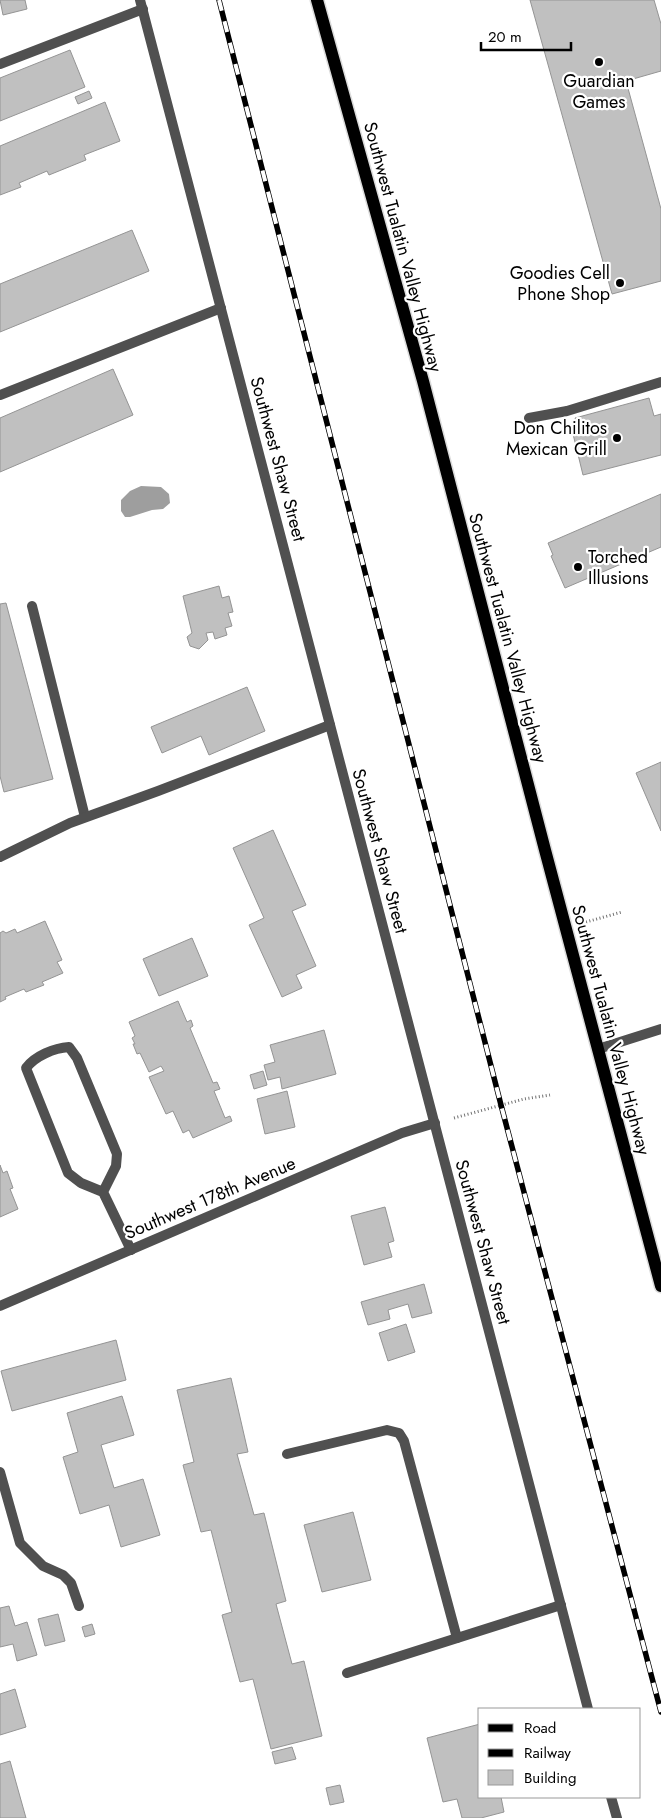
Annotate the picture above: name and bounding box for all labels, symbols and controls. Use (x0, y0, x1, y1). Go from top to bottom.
scale bar (481, 20, 571, 52)
text: 20 m (488, 26, 522, 48)
marker: Guardian Games (593, 56, 605, 68)
place label: Guardian Games (563, 68, 635, 115)
street label: Southwest Tualatin Valley Highway (357, 119, 449, 375)
place label: Goodies Cell Phone Shop (510, 260, 610, 307)
marker: Goodies Cell Phone Shop (614, 277, 626, 289)
street label: Southwest Shaw Street (244, 374, 313, 545)
place label: Don Chilitos Mexican Grill (506, 415, 607, 462)
marker: Don Chilitos Mexican Grill (611, 432, 623, 444)
street label: Southwest Tualatin Valley Highway (462, 510, 554, 766)
place label: Torched Illusions (588, 544, 649, 591)
marker: Torched Illusions (572, 561, 584, 573)
street label: Southwest Shaw Street (346, 766, 415, 937)
street label: Southwest Tualatin Valley Highway (565, 902, 657, 1158)
street label: Southwest 178th Avenue (120, 1150, 300, 1246)
street label: Southwest Shaw Street (449, 1157, 518, 1328)
legend (478, 1708, 641, 1798)
text: Road (524, 1717, 556, 1739)
text: Railway (524, 1742, 571, 1764)
text: Building (524, 1767, 576, 1789)

